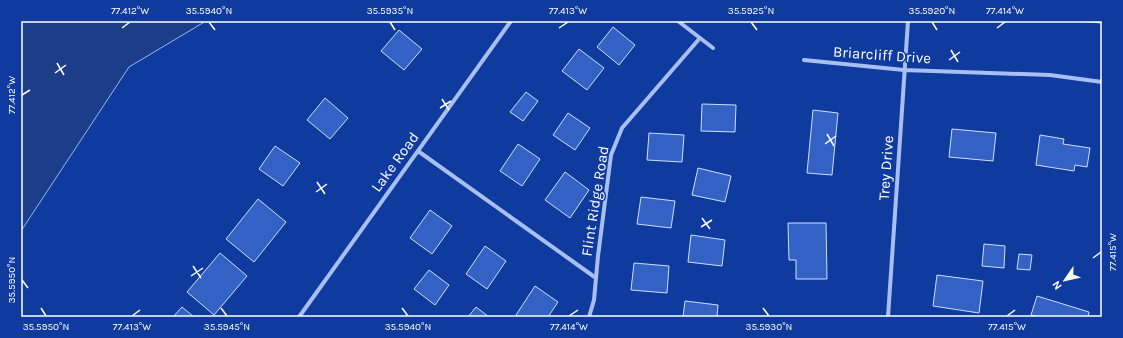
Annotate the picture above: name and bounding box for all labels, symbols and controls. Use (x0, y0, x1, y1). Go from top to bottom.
text: 77.412°W (111, 5, 149, 17)
text: 35.5940°N (186, 5, 232, 17)
text: 35.5935°N (367, 5, 413, 17)
text: 77.413°W (549, 5, 587, 17)
text: 35.5925°N (728, 5, 774, 17)
text: 35.5920°N (909, 5, 955, 17)
text: 77.414°W (986, 5, 1024, 17)
street label: Briarcliff Drive (832, 43, 932, 67)
text: 77.412°W (6, 76, 18, 114)
street label: Lake Road (367, 129, 423, 195)
street label: Trey Drive (875, 135, 897, 201)
street label: Flint Ridge Road (577, 144, 613, 258)
text: 77.415°W (1107, 233, 1119, 271)
text: 35.5950°N (6, 257, 18, 303)
north arrow (1045, 260, 1085, 300)
text: N (1050, 278, 1065, 292)
text: 35.5950°N (23, 321, 69, 333)
text: 77.413°W (113, 321, 151, 333)
text: 35.5945°N (204, 321, 250, 333)
text: 35.5940°N (385, 321, 431, 333)
text: 77.414°W (550, 321, 588, 333)
text: 35.5930°N (746, 321, 792, 333)
text: 77.415°W (988, 321, 1026, 333)

